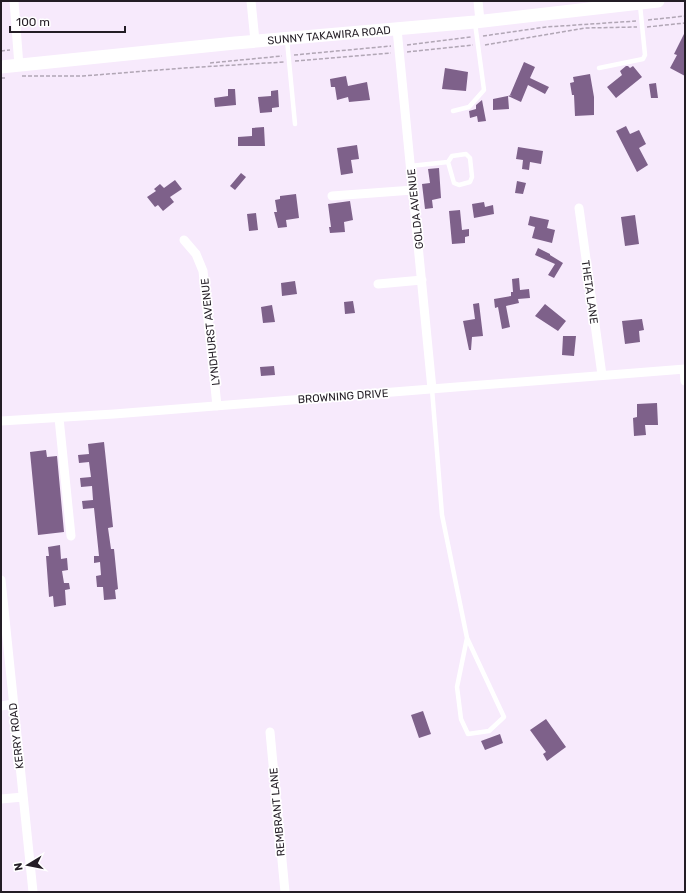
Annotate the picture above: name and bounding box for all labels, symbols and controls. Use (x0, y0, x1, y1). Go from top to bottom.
scale bar (10, 8, 125, 34)
text: 100 m (16, 15, 50, 29)
street label: SUNNY TAKAWIRA ROAD (267, 24, 391, 47)
street label: GOLDA AVENUE (405, 168, 426, 250)
street label: THETA LANE (579, 259, 600, 325)
street label: LYNDHURST AVENUE (198, 277, 223, 386)
street label: BROWNING DRIVE (297, 387, 389, 406)
street label: KERRY ROAD (7, 702, 26, 770)
street label: REMBRANT LANE (267, 767, 288, 857)
north arrow (8, 845, 48, 885)
text: N (12, 862, 26, 872)

